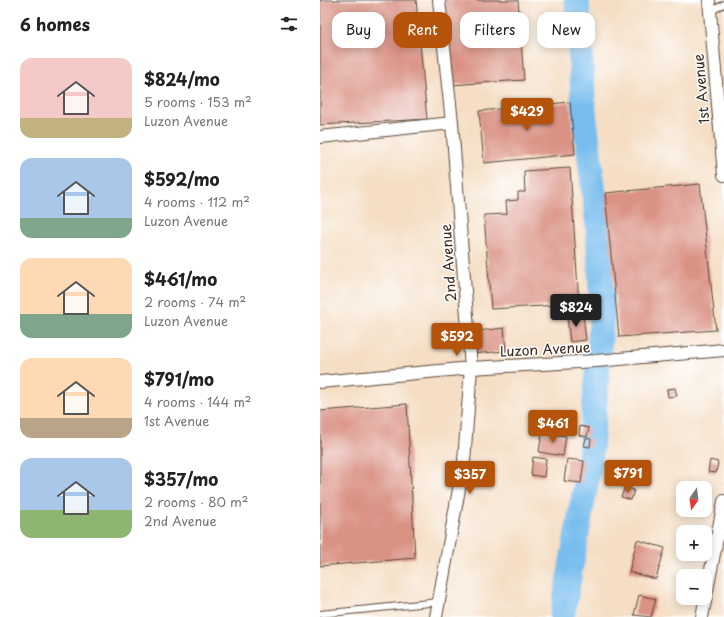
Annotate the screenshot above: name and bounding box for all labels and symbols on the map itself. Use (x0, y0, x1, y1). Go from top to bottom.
street label: 1st Avenue (687, 53, 715, 125)
pin: $429 (503, 98, 551, 132)
street label: 2nd Avenue (435, 223, 461, 303)
pin: $824 (552, 294, 600, 328)
pin: $592 (433, 323, 481, 357)
street label: Luzon Avenue (499, 336, 591, 362)
pin: $461 (529, 410, 577, 444)
pin: $791 (604, 460, 652, 494)
pin: $357 (446, 461, 494, 495)
north arrow (676, 481, 712, 517)

